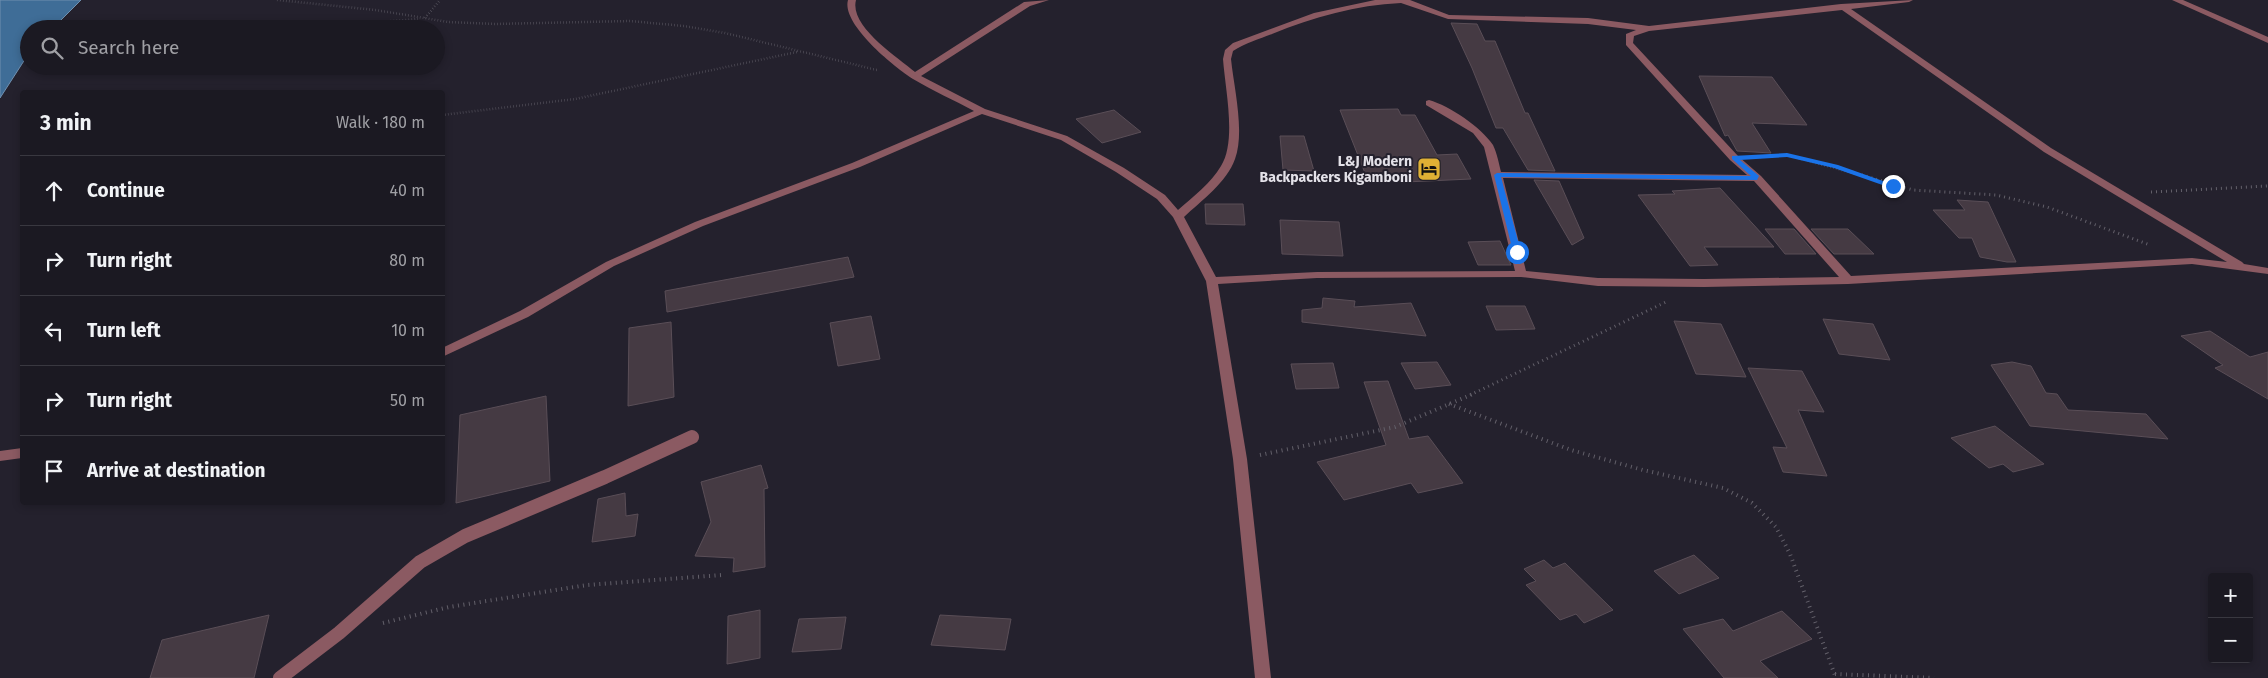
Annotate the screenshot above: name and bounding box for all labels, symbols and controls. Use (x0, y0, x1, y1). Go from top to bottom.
search box (20, 20, 445, 75)
icon: search (38, 34, 66, 62)
text: Search here (78, 36, 179, 59)
text: 3 min (40, 110, 92, 136)
text: Walk · 180 m (336, 113, 425, 132)
place label: L&J Modern Backpackers Kigamboni (1260, 153, 1412, 186)
hotel icon: L&J Modern Backpackers Kigamboni (1416, 156, 1442, 182)
route end (1882, 175, 1905, 198)
icon: ahead (40, 177, 68, 205)
text: Continue (87, 179, 165, 202)
text: 40 m (390, 181, 425, 200)
route start (1506, 241, 1529, 264)
icon: right (40, 247, 68, 275)
text: Turn right (87, 249, 172, 272)
text: 80 m (389, 251, 425, 270)
icon: left (40, 317, 68, 345)
text: Turn left (87, 319, 161, 342)
text: 10 m (391, 321, 425, 340)
icon: right (40, 387, 68, 415)
text: Turn right (87, 389, 172, 412)
text: 50 m (390, 391, 425, 410)
icon: arrive (40, 457, 68, 485)
text: Arrive at destination (87, 459, 266, 482)
map controls (2208, 573, 2253, 663)
button: + (2208, 573, 2253, 618)
button: − (2208, 618, 2253, 663)

